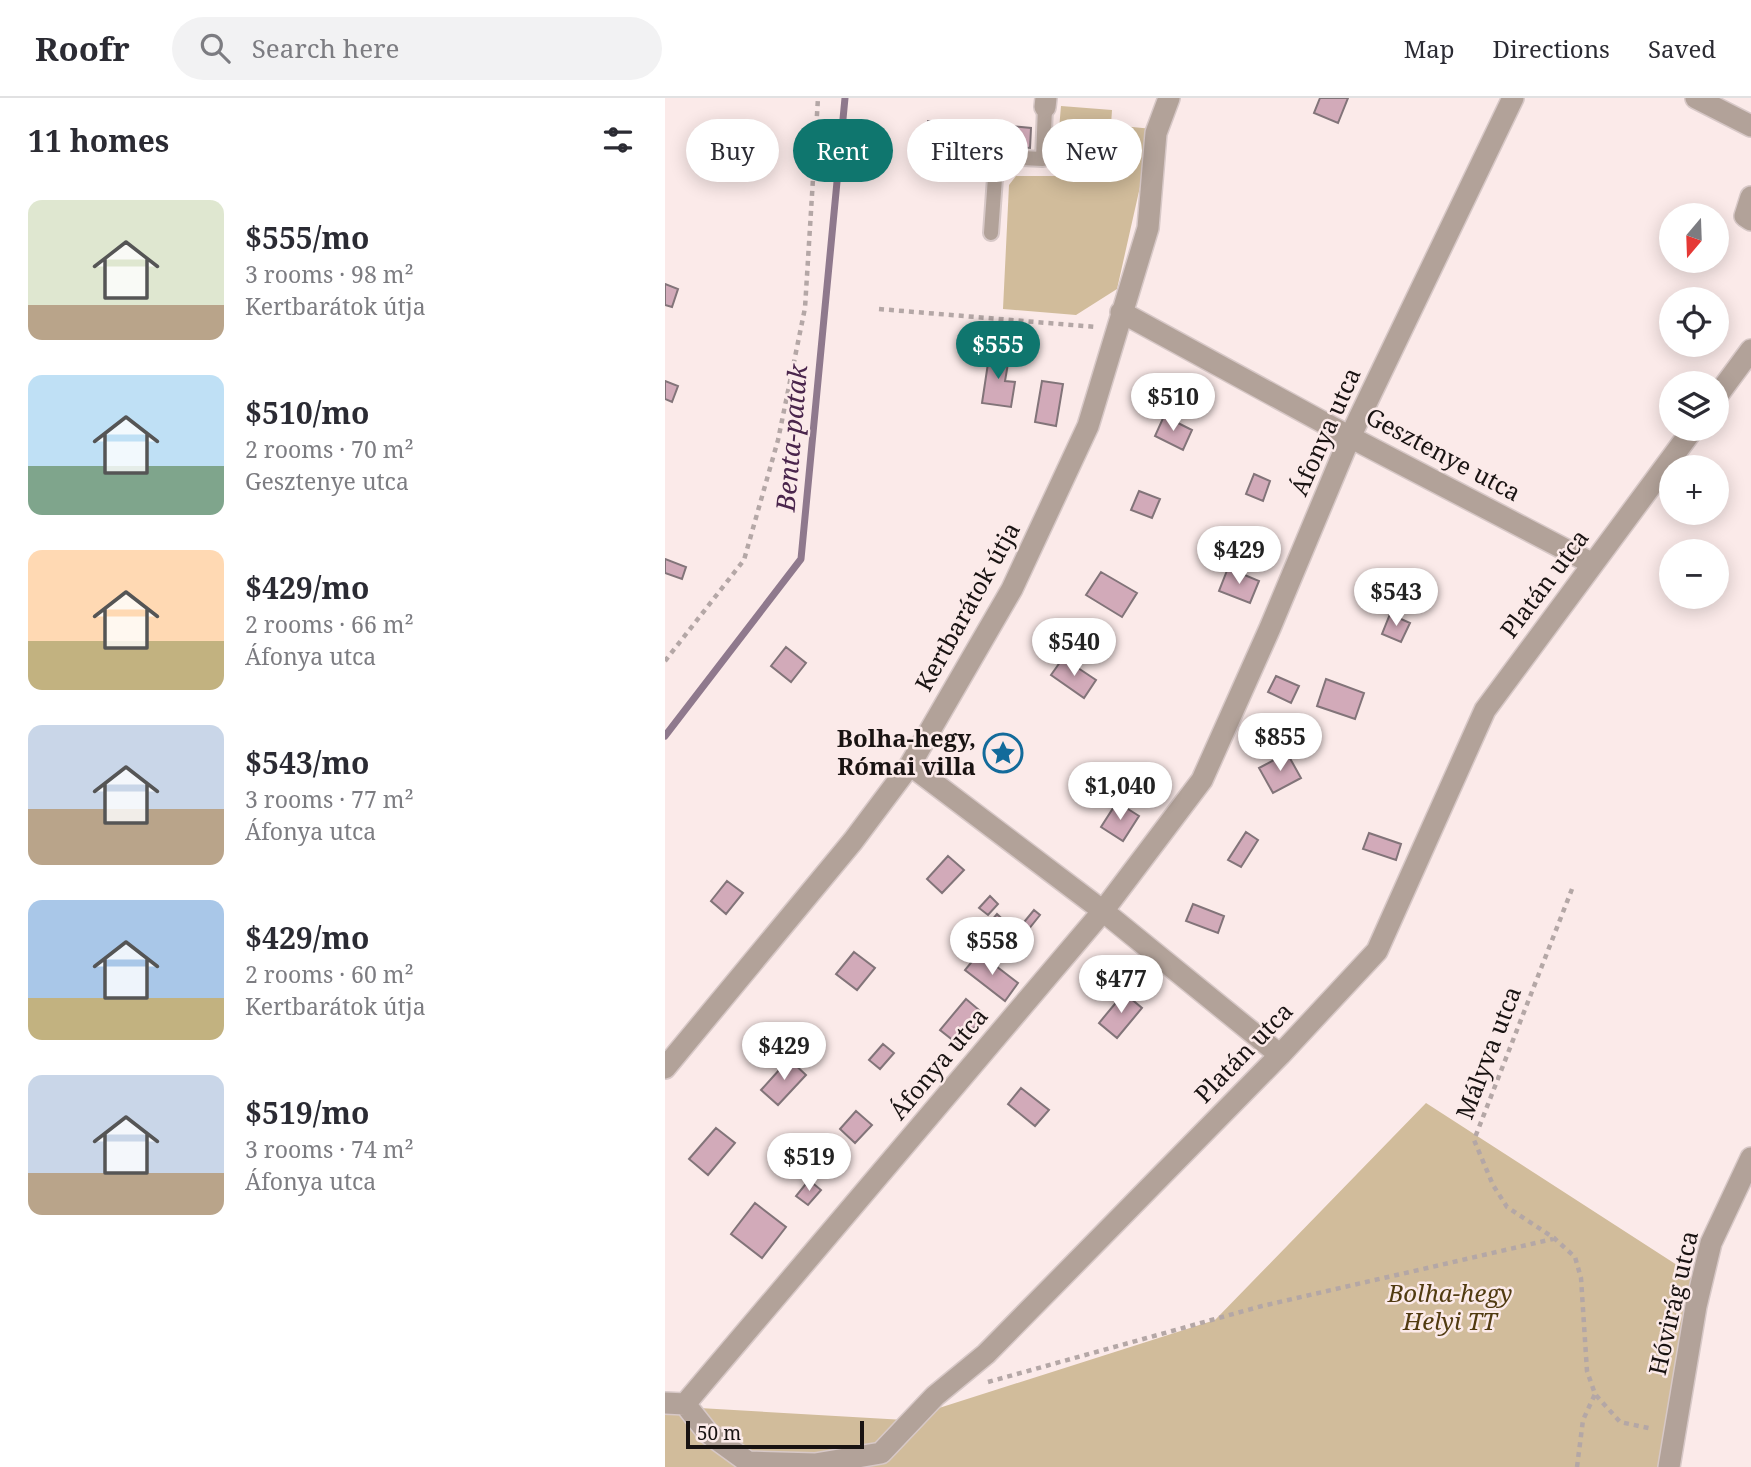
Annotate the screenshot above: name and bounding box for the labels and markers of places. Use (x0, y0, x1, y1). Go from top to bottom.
pin: $555 (957, 322, 1039, 381)
pin: $510 (1132, 374, 1214, 433)
pin: $429 (1198, 526, 1280, 586)
pin: $543 (1355, 568, 1437, 628)
pin: $540 (1033, 618, 1115, 678)
pin: $855 (1239, 714, 1321, 773)
place label: Bolha-hegy, Római villa (837, 721, 976, 782)
place icon: Bolha-hegy, Római villa (982, 732, 1024, 774)
pin: $1,040 (1063, 762, 1177, 822)
pin: $558 (951, 918, 1033, 977)
pin: $477 (1080, 956, 1162, 1015)
pin: $429 (743, 1023, 825, 1082)
pin: $519 (768, 1134, 850, 1193)

